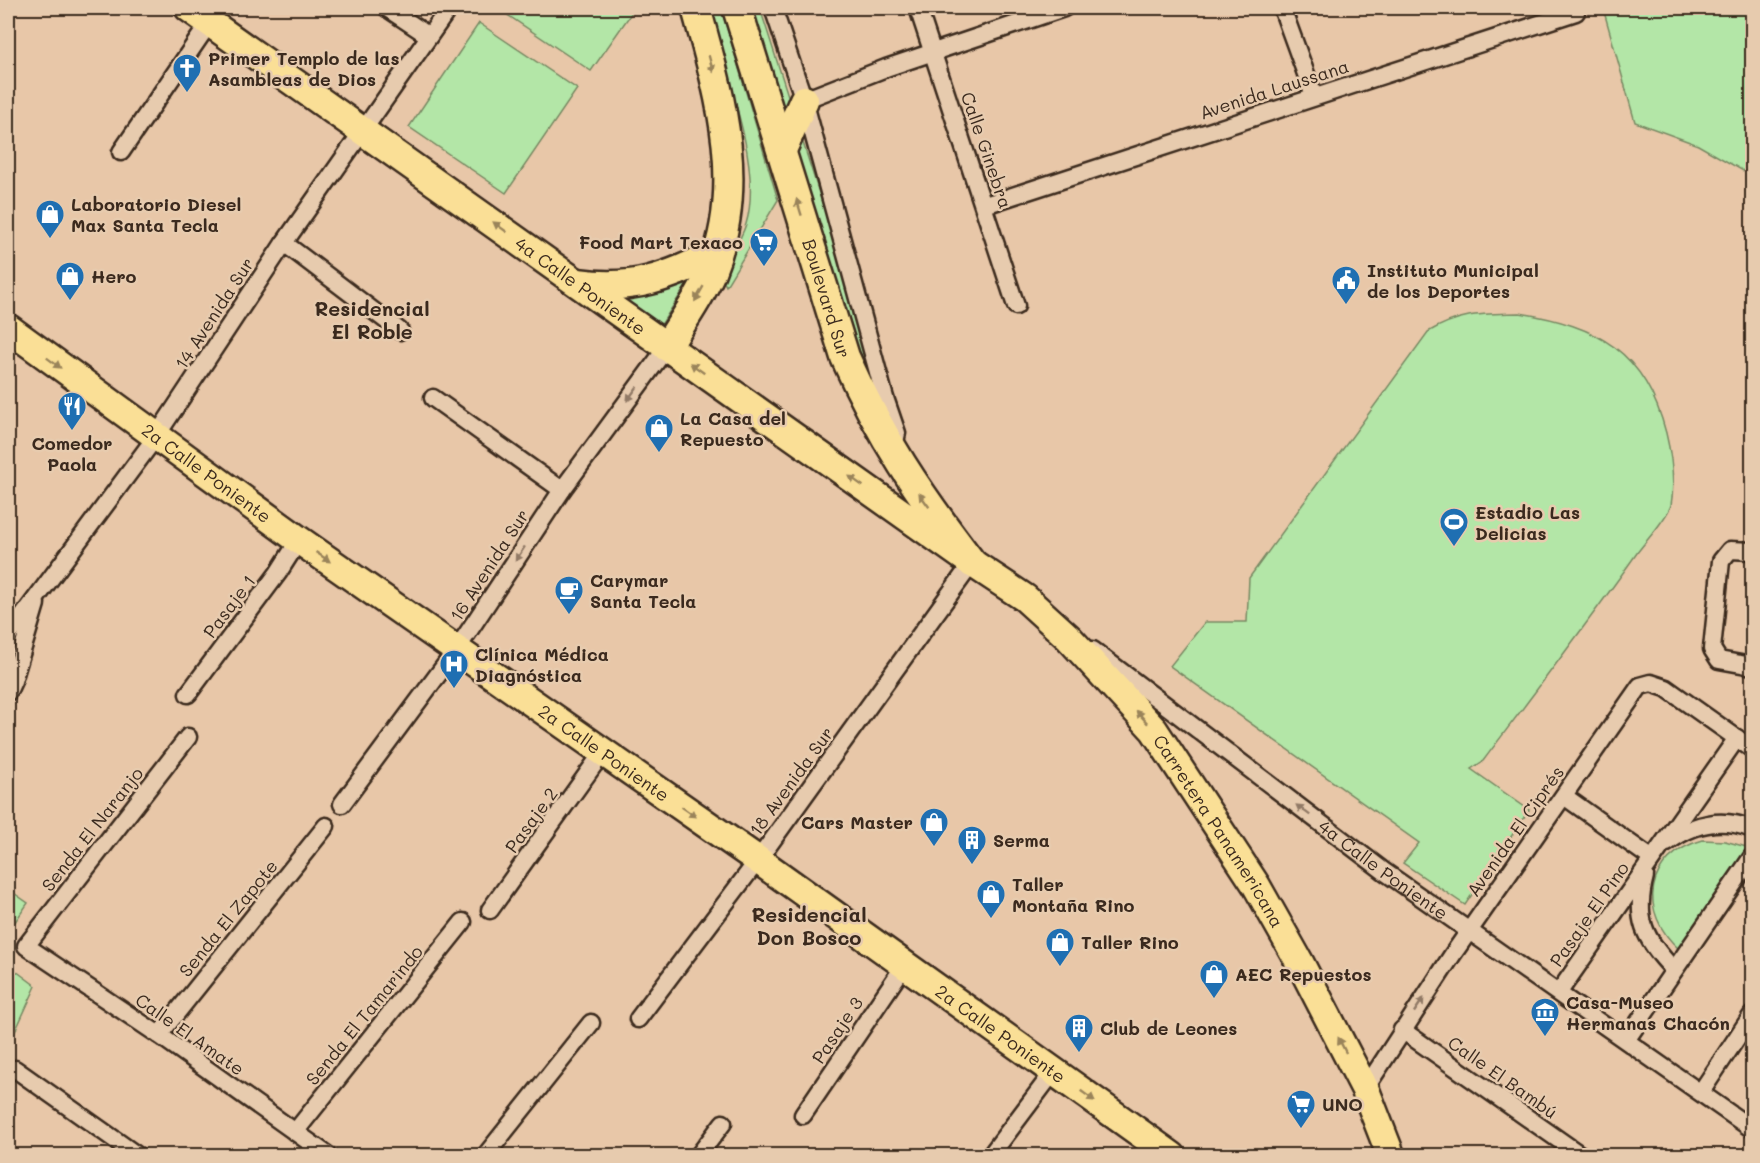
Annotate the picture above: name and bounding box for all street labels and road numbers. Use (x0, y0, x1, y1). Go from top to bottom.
street label: Avenida Laussana (1196, 54, 1352, 124)
street label: Calle Ginebra (956, 89, 1018, 211)
street label: 4a Calle Poniente (510, 231, 651, 340)
street label: Boulevard Sur (797, 236, 857, 361)
street label: 14 Avenida Sur (169, 253, 259, 373)
street label: 2a Calle Poniente (137, 418, 276, 528)
street label: 16 Avenida Sur (444, 504, 534, 626)
street label: Pasaje 1 (197, 570, 261, 642)
street label: 2a Calle Poniente (534, 699, 674, 807)
street label: 18 Avenida Sur (743, 722, 839, 840)
street label: Carretera Panamericana (1148, 730, 1290, 932)
street label: Avenida El Ciprés (1461, 761, 1569, 901)
street label: Senda El Naranjo (36, 762, 148, 896)
street label: Pasaje 2 (499, 783, 563, 857)
street label: 4a Calle Poniente (1314, 814, 1453, 925)
street label: Senda El Zapote (173, 854, 283, 982)
street label: Pasaje El Pino (1544, 857, 1634, 971)
street label: Senda El Tamarindo (300, 940, 428, 1090)
street label: 2a Calle Poniente (931, 979, 1071, 1088)
street label: Calle El Amate (131, 988, 249, 1080)
street label: Pasaje 3 (806, 992, 868, 1068)
street label: Calle El Bambú (1443, 1030, 1563, 1124)

